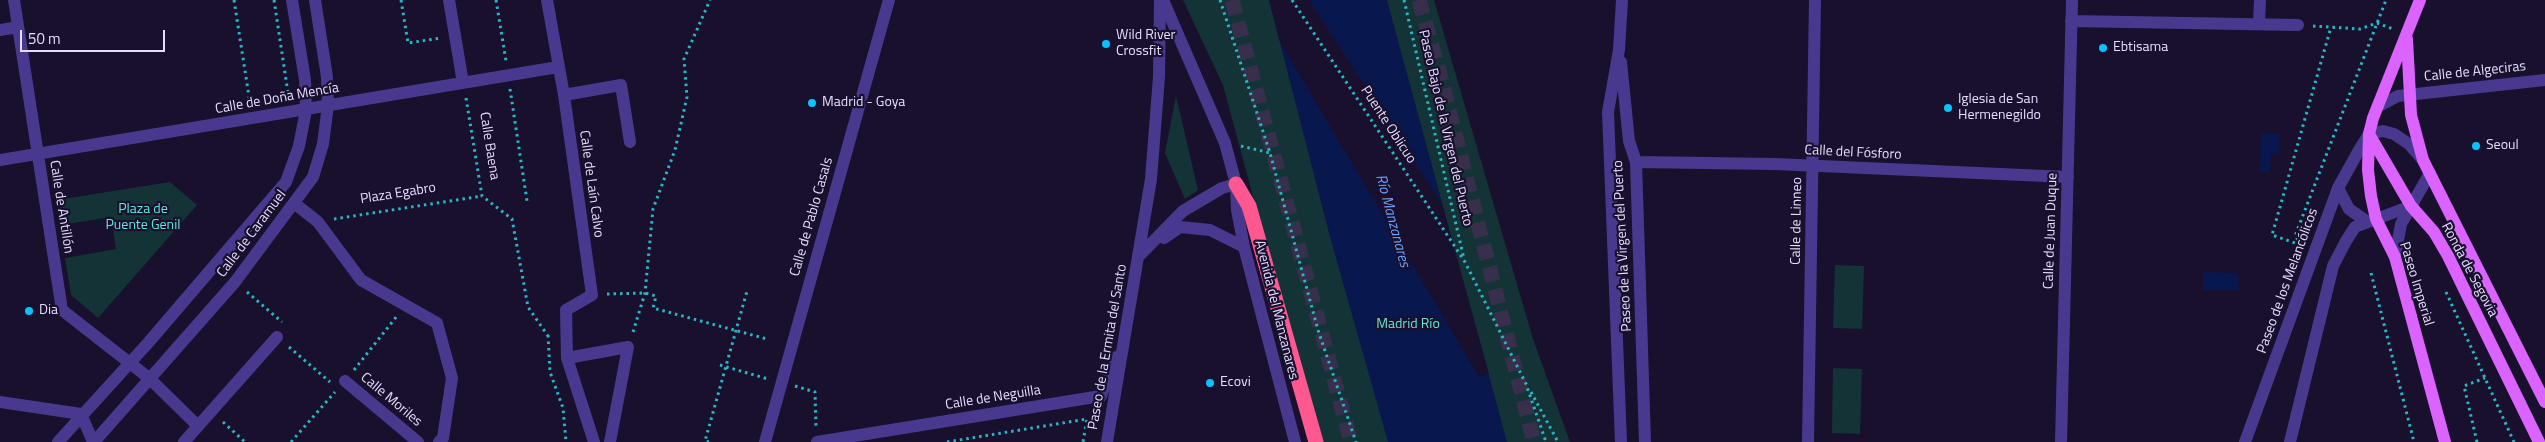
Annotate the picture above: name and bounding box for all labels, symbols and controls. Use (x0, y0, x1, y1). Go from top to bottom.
scale bar (22, 20, 168, 52)
text: 50 m (28, 27, 61, 50)
place label: Wild River Crossfit (1116, 28, 1175, 60)
street label: Paseo Bajo de la Virgen del Puerto (1414, 28, 1476, 228)
marker: Wild River Crossfit (1100, 38, 1112, 50)
place label: Ebtisama (2113, 40, 2168, 56)
marker: Ebtisama (2097, 42, 2109, 54)
street label: Calle de Algeciras (2423, 58, 2527, 86)
street label: Calle de Doña Mencía (214, 80, 340, 118)
street label: Puente Oblicuo (1357, 83, 1419, 167)
place label: Iglesia de San Hermenegildo (1958, 92, 2041, 124)
place label: Madrid - Goya (822, 95, 905, 111)
marker: Madrid - Goya (806, 97, 818, 109)
marker: Iglesia de San Hermenegildo (1942, 102, 1954, 114)
street label: Calle Baena (475, 111, 503, 181)
street label: Calle de Laín Calvo (575, 129, 607, 239)
place label: Seoul (2486, 138, 2519, 154)
marker: Seoul (2470, 140, 2482, 152)
street label: Calle del Fósforo (1804, 142, 1902, 164)
street label: Calle de Pablo Casals (787, 156, 837, 278)
street label: Calle de Antillón (45, 159, 77, 255)
street label: Paseo de la Virgen del Puerto (1610, 160, 1636, 332)
water label: Río Manzanares (1371, 173, 1413, 269)
street label: Calle de Juan Duque (2041, 173, 2061, 289)
street label: Calle de Linneo (1788, 177, 1806, 265)
street label: Plaza Egabro (359, 180, 437, 208)
street label: Calle de Caramuel (214, 187, 290, 281)
park label: Plaza de Puente Genil (106, 202, 180, 234)
street label: Paseo de los Melancólicos (2254, 206, 2322, 356)
street label: Ronda de Segovia (2437, 220, 2501, 320)
street label: Avenida del Manzanares (1251, 239, 1301, 381)
street label: Paseo Imperial (2395, 240, 2437, 328)
street label: Paseo de la Ermita del Santo (1085, 263, 1131, 431)
place label: Dia (39, 303, 58, 319)
marker: Dia (23, 305, 35, 317)
park label: Madrid Río (1376, 317, 1440, 333)
street label: Calle Moriles (357, 369, 425, 431)
place label: Ecovi (1220, 375, 1251, 391)
marker: Ecovi (1204, 377, 1216, 389)
street label: Calle de Neguilla (944, 382, 1042, 414)

